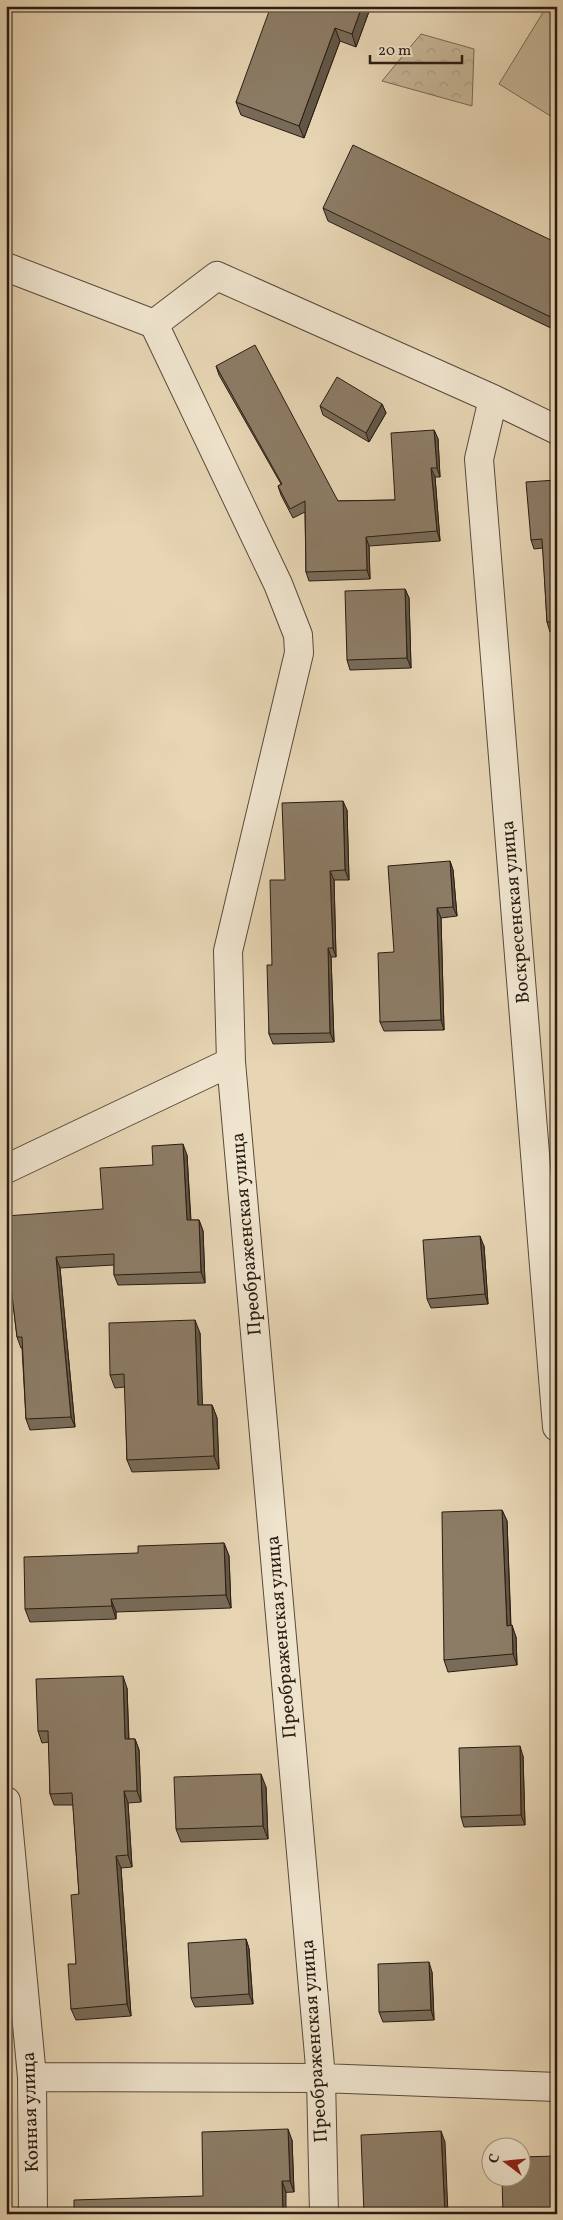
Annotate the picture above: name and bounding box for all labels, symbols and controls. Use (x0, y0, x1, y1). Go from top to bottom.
scale bar (370, 32, 463, 64)
text: 20 m (378, 41, 411, 62)
street label: Воскресенская улица (495, 819, 537, 1005)
street label: Преображенская улица (225, 1131, 269, 1337)
street label: Преображенская улица (260, 1534, 304, 1740)
street label: Преображенская улица (295, 1938, 335, 2144)
street label: Конная улица (16, 2051, 46, 2173)
north arrow (480, 2138, 530, 2188)
text: С (485, 2152, 505, 2166)

